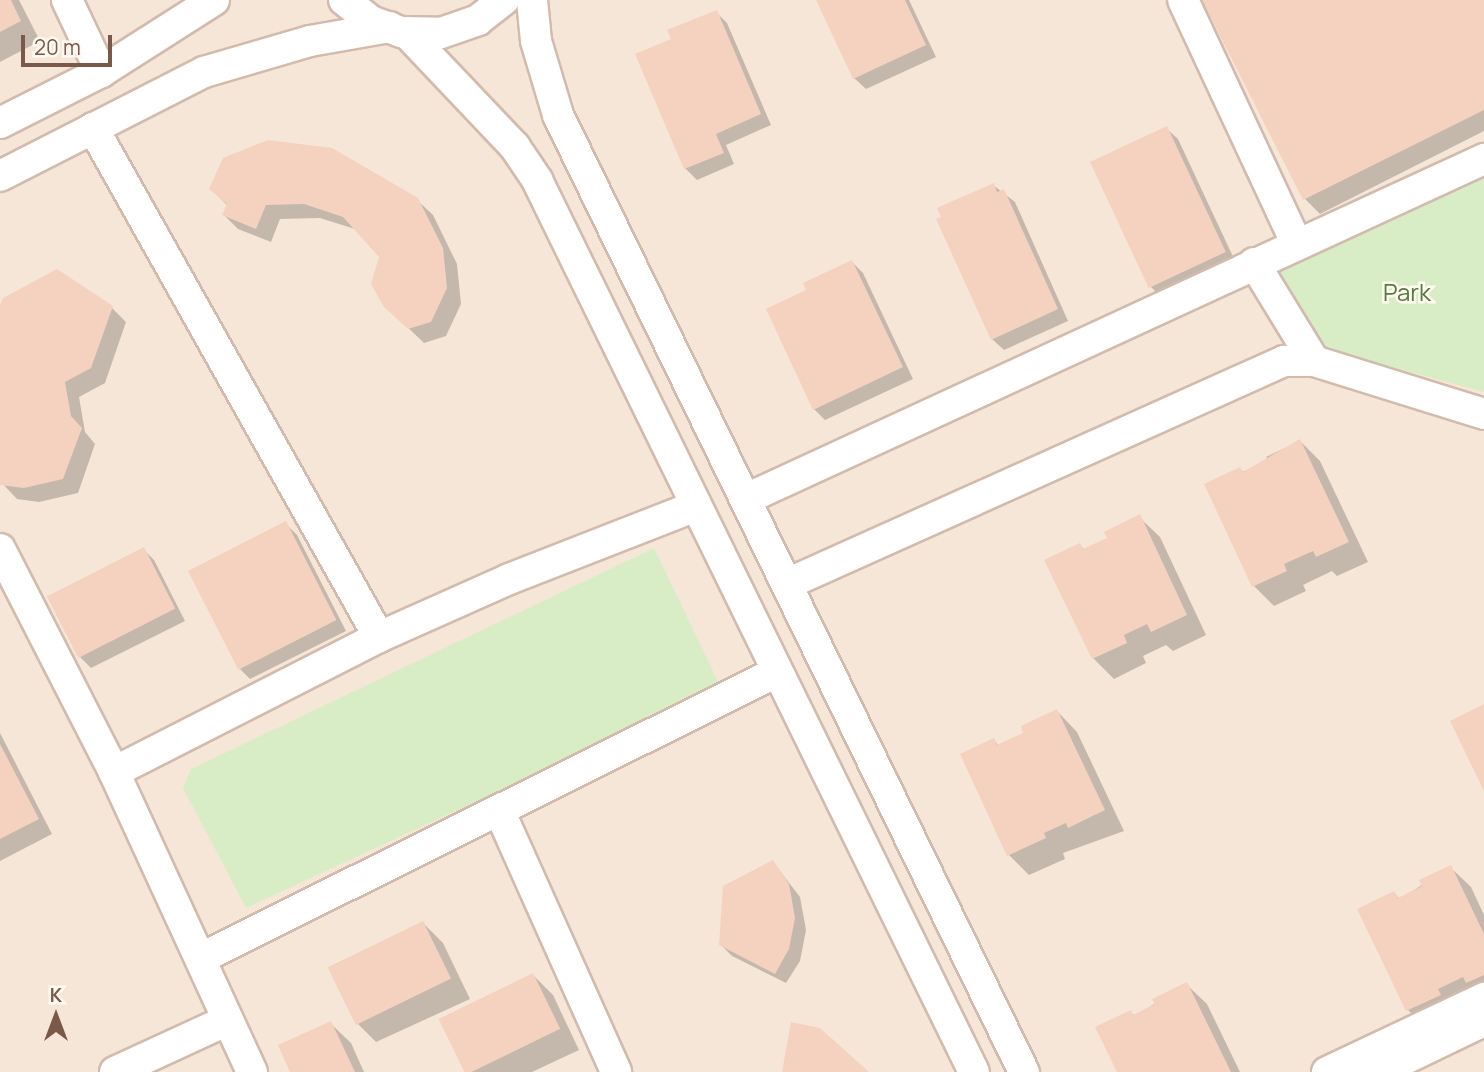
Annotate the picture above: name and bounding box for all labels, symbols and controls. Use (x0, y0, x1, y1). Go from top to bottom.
scale bar (24, 21, 116, 65)
text: 20 m (34, 33, 81, 61)
park label: Park (1383, 278, 1431, 306)
north arrow (21, 981, 91, 1051)
text: K (50, 982, 62, 1008)

